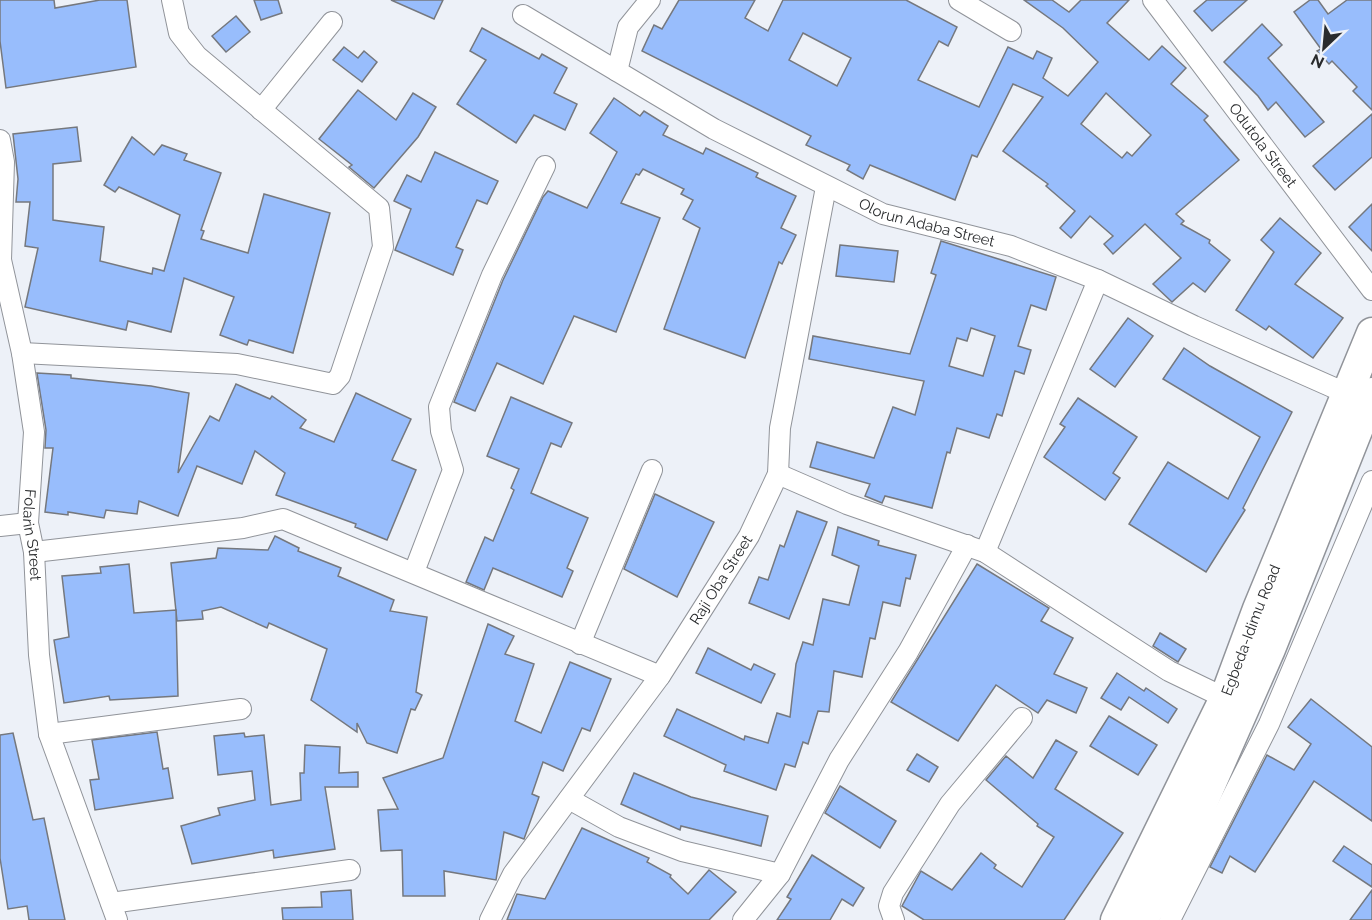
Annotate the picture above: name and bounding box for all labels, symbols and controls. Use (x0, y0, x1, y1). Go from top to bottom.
north arrow (1294, 18, 1354, 78)
text: N (1308, 50, 1327, 72)
street label: Odutola Street (1225, 99, 1300, 191)
street label: Olorun Adaba Street (856, 194, 997, 251)
street label: Folarin Street (19, 488, 44, 581)
street label: Raji Oba Street (686, 532, 756, 628)
street label: Egbeda-Idimu Road (1218, 562, 1284, 698)

